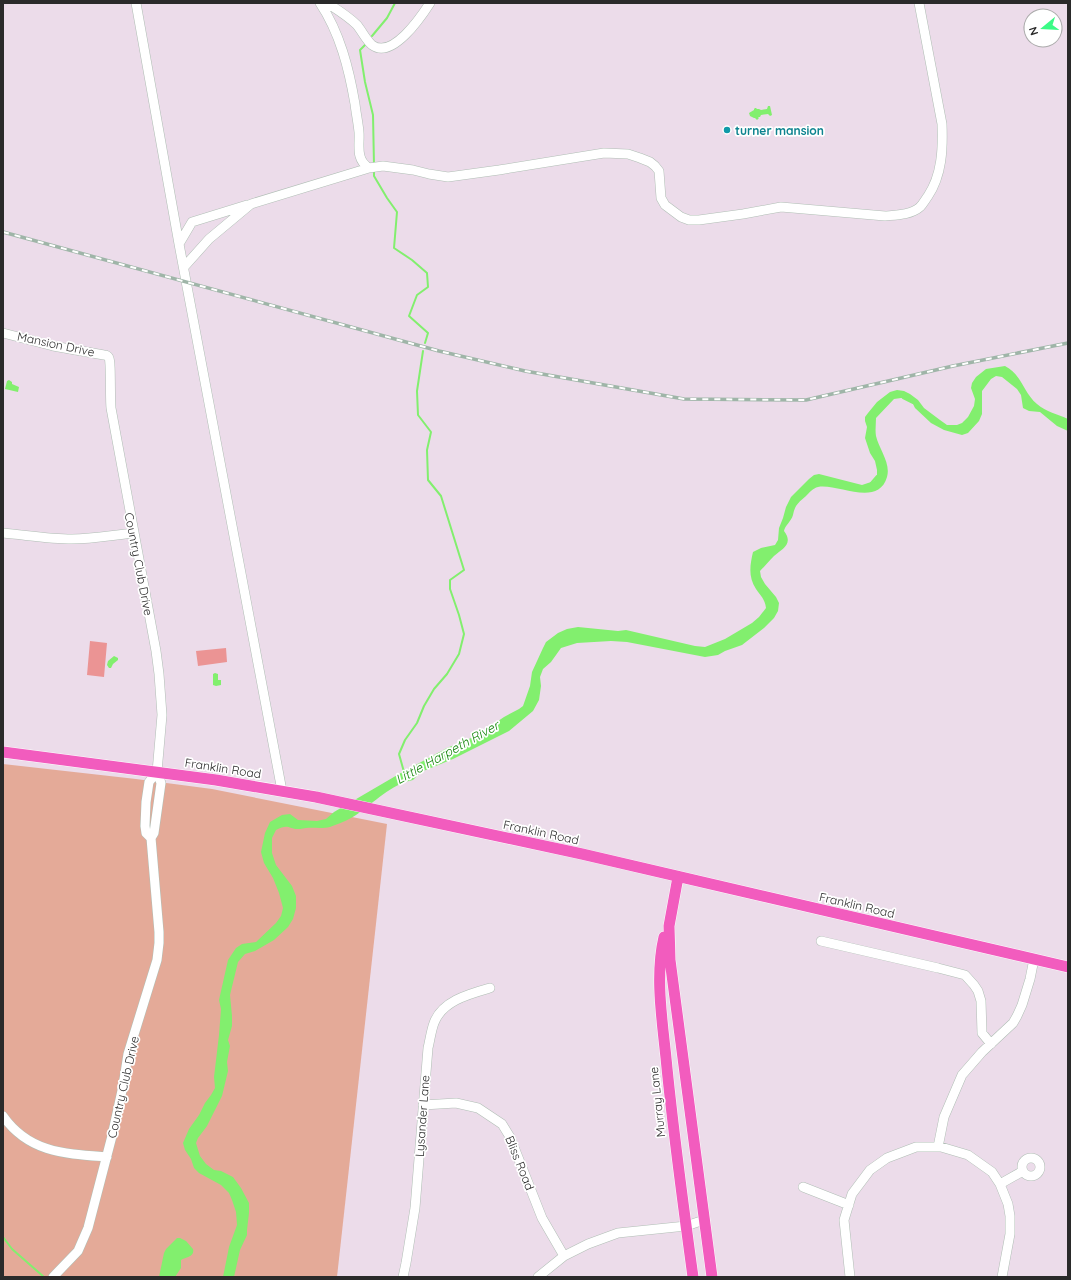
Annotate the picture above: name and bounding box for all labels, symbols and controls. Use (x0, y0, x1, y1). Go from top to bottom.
north arrow (1023, 8, 1063, 48)
text: N (1026, 25, 1041, 37)
place label: turner mansion (735, 123, 824, 138)
marker: turner mansion (722, 125, 732, 135)
street label: Mansion Drive (16, 328, 96, 360)
street label: Country Club Drive (122, 511, 156, 617)
water label: Little Harpeth River (393, 716, 503, 787)
street label: Franklin Road (184, 755, 262, 781)
street label: Franklin Road (502, 817, 580, 847)
street label: Franklin Road (818, 889, 896, 921)
street label: Country Club Drive (104, 1034, 142, 1140)
street label: Murray Lane (646, 1066, 668, 1138)
street label: Lysander Lane (412, 1074, 432, 1157)
street label: Bliss Road (502, 1134, 538, 1192)

